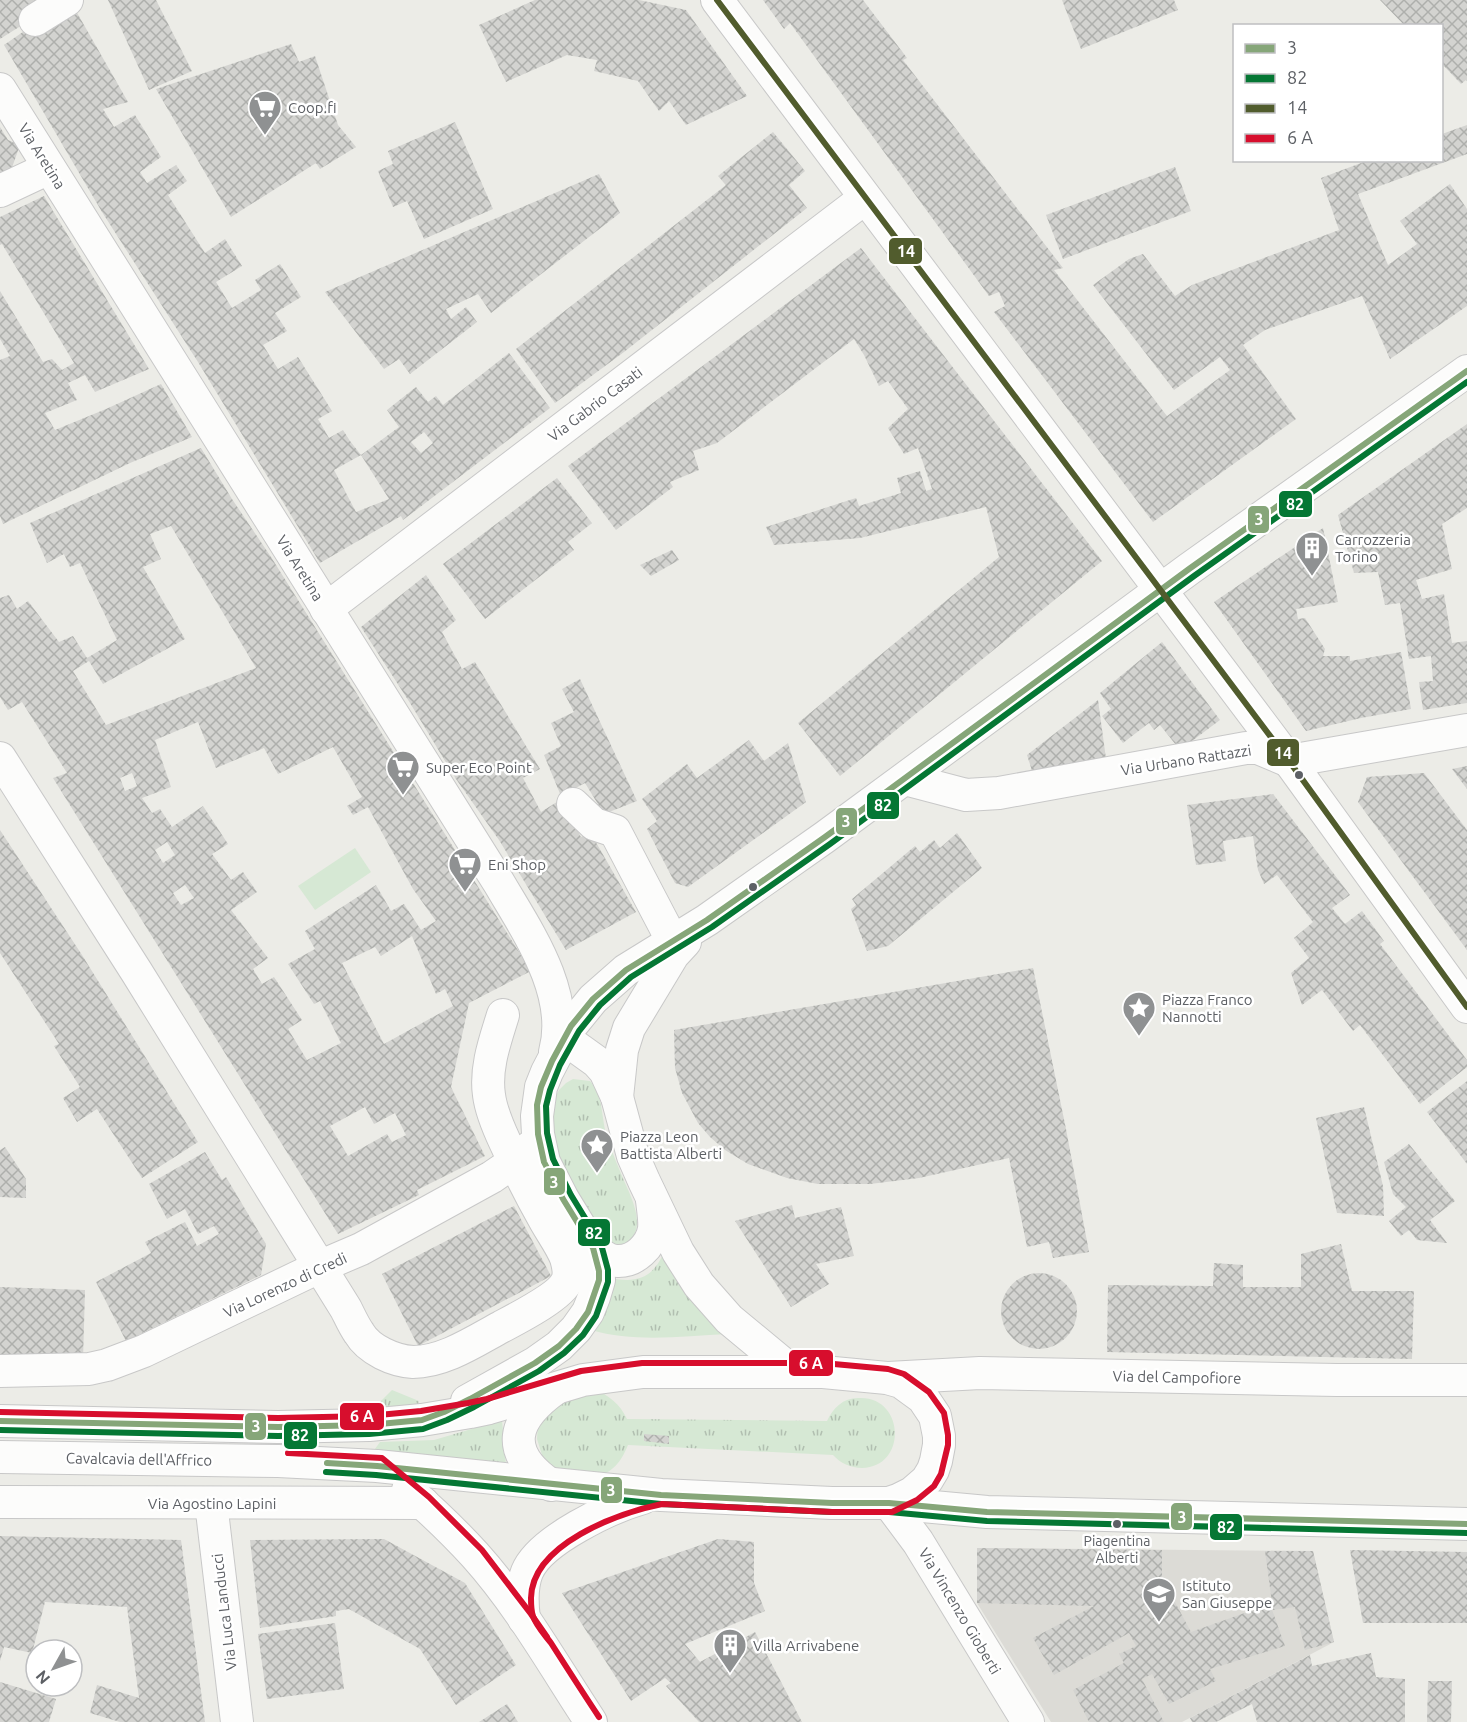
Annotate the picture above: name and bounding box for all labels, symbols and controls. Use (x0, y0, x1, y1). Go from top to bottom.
legend (1233, 24, 1443, 162)
text: 3 (1287, 37, 1297, 57)
text: 82 (1287, 67, 1307, 87)
supermarket icon: Coop.fi (247, 89, 283, 136)
text: 14 (1287, 97, 1307, 117)
place label: Coop.fi (288, 99, 337, 116)
street label: Via Aretina (15, 120, 69, 192)
text: 6 A (1287, 127, 1313, 147)
line badge: 14 (888, 237, 923, 265)
text: 14 (897, 242, 915, 260)
street label: Via Gabrio Casati (545, 363, 645, 445)
line badge: 82 (1278, 490, 1313, 518)
text: 82 (1286, 495, 1304, 513)
line badge: 3 (1247, 505, 1270, 534)
text: 3 (1254, 510, 1264, 528)
building icon: Carrozzeria Torino (1294, 530, 1330, 577)
place label: Carrozzeria Torino (1335, 531, 1411, 565)
street label: Via Aretina (273, 532, 327, 604)
line badge: 14 (1266, 738, 1300, 767)
street label: Via Urbano Rattazzi (1120, 741, 1252, 779)
text: 14 (1274, 744, 1292, 762)
supermarket icon: Super Eco Point (385, 749, 421, 796)
place label: Super Eco Point (426, 759, 532, 776)
unlabelled marker (1293, 769, 1305, 781)
line badge: 82 (866, 791, 900, 820)
text: 82 (874, 796, 892, 814)
line badge: 3 (835, 807, 858, 836)
text: 3 (841, 812, 851, 830)
supermarket icon: Eni Shop (447, 846, 483, 893)
place label: Eni Shop (488, 856, 546, 873)
unlabelled marker (747, 881, 759, 893)
place icon: Piazza Franco Nannotti (1121, 990, 1157, 1037)
place label: Piazza Franco Nannotti (1162, 991, 1253, 1025)
place icon: Piazza Leon Battista Alberti (579, 1127, 615, 1174)
place label: Piazza Leon Battista Alberti (620, 1128, 722, 1162)
line badge: 3 (543, 1167, 566, 1196)
text: 3 (549, 1173, 559, 1191)
line badge: 82 (577, 1218, 611, 1247)
text: 82 (585, 1224, 603, 1242)
street label: Via Lorenzo di Credi (221, 1249, 349, 1321)
line badge: 6 A (788, 1349, 834, 1377)
text: 6 A (799, 1354, 824, 1372)
street label: Via del Campofiore (1113, 1367, 1241, 1387)
line badge: 6 A (339, 1402, 385, 1431)
text: 6 A (350, 1407, 375, 1425)
line badge: 3 (244, 1412, 267, 1441)
text: 3 (251, 1417, 261, 1435)
line badge: 82 (283, 1421, 318, 1450)
text: 82 (291, 1426, 309, 1444)
street label: Cavalcavia dell'Affrico (66, 1449, 212, 1469)
line badge: 3 (600, 1476, 623, 1504)
text: 3 (606, 1481, 616, 1499)
street label: Via Agostino Lapini (148, 1495, 276, 1512)
line badge: 3 (1170, 1502, 1193, 1531)
text: 3 (1177, 1508, 1187, 1526)
line badge: 82 (1209, 1513, 1243, 1541)
marker: Piagentina Alberti (1111, 1518, 1123, 1530)
text: 82 (1217, 1518, 1235, 1536)
place label: Piagentina Alberti (1084, 1533, 1150, 1566)
street label: Via Vincenzo Gioberti (916, 1545, 1004, 1677)
street label: Via Luca Landucci (208, 1552, 240, 1672)
school or university icon: Istituto San Giuseppe (1141, 1576, 1177, 1623)
place label: Istituto San Giuseppe (1182, 1577, 1272, 1611)
building icon: Villa Arrivabene (712, 1627, 748, 1674)
place label: Villa Arrivabene (753, 1637, 859, 1654)
north arrow (24, 1638, 84, 1698)
text: N (32, 1667, 53, 1688)

